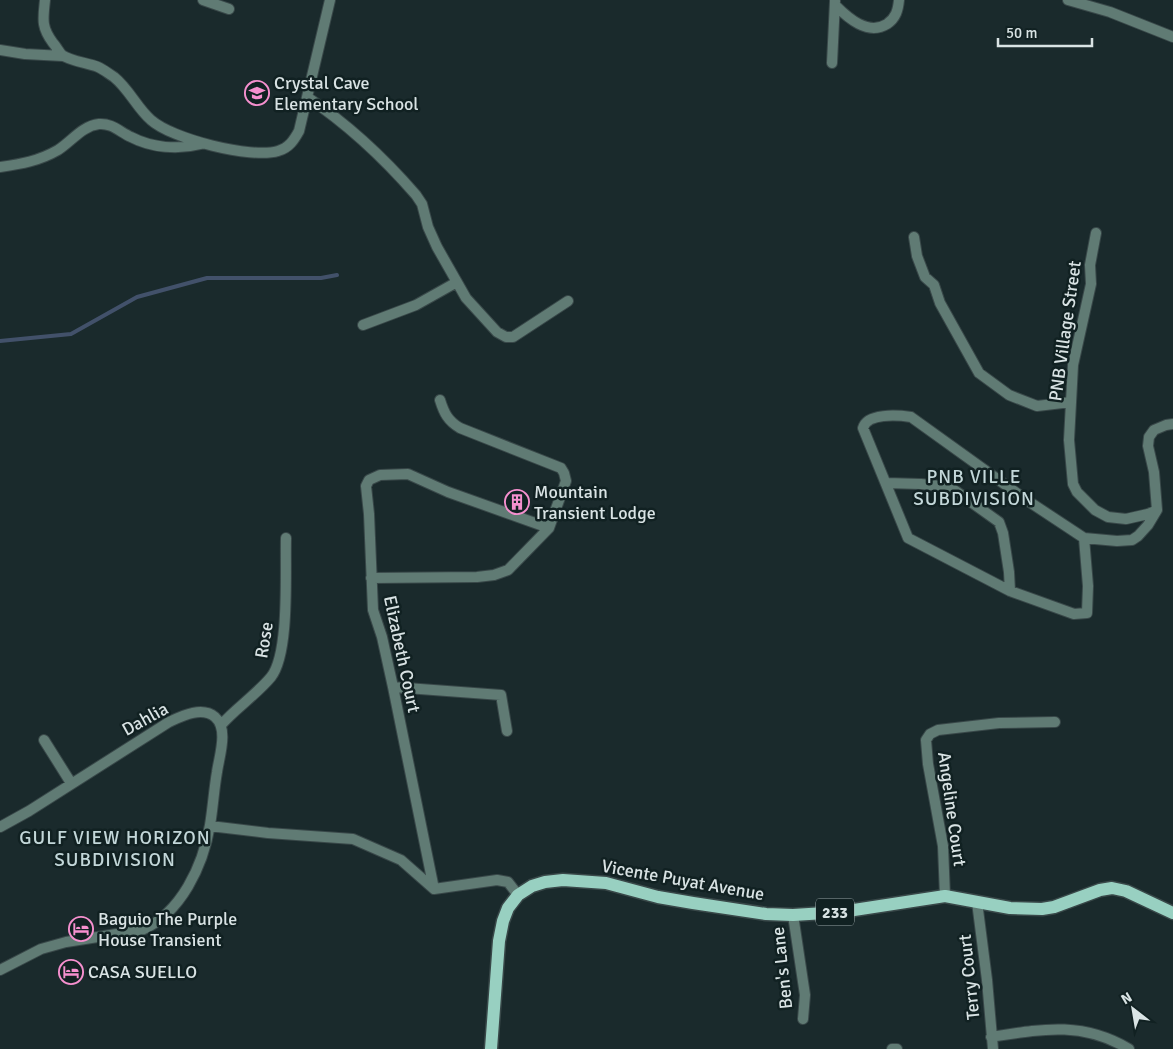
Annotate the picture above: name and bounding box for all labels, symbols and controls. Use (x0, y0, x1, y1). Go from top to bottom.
scale bar (998, 15, 1092, 47)
text: 50 m (1006, 24, 1037, 42)
place label: Crystal Cave Elementary School (274, 72, 419, 115)
school or university icon: Crystal Cave Elementary School (244, 80, 270, 106)
street label: PNB Village Street (1044, 259, 1086, 403)
district label: PNB VILLE SUBDIVISION (913, 465, 1035, 511)
place label: Mountain Transient Lodge (534, 481, 656, 524)
building icon: Mountain Transient Lodge (504, 489, 530, 515)
street label: Elizabeth Court (379, 593, 425, 715)
street label: Rose (250, 620, 278, 660)
street label: Dahlia (118, 697, 172, 741)
street label: Angeline Court (933, 750, 971, 868)
district label: GULF VIEW HORIZON SUBDIVISION (19, 826, 211, 872)
street label: Vicente Puyat Avenue (600, 855, 766, 905)
road number: 233 (816, 899, 854, 926)
place label: Baguio The Purple House Transient (98, 908, 237, 951)
hotel icon: Baguio The Purple House Transient (68, 916, 94, 942)
street label: Ben's Lane (767, 926, 797, 1010)
street label: Terry Court (954, 933, 984, 1021)
hotel icon: CASA SUELLO (58, 959, 84, 985)
place label: CASA SUELLO (88, 961, 197, 983)
north arrow (1108, 984, 1158, 1034)
text: N (1118, 988, 1135, 1008)

